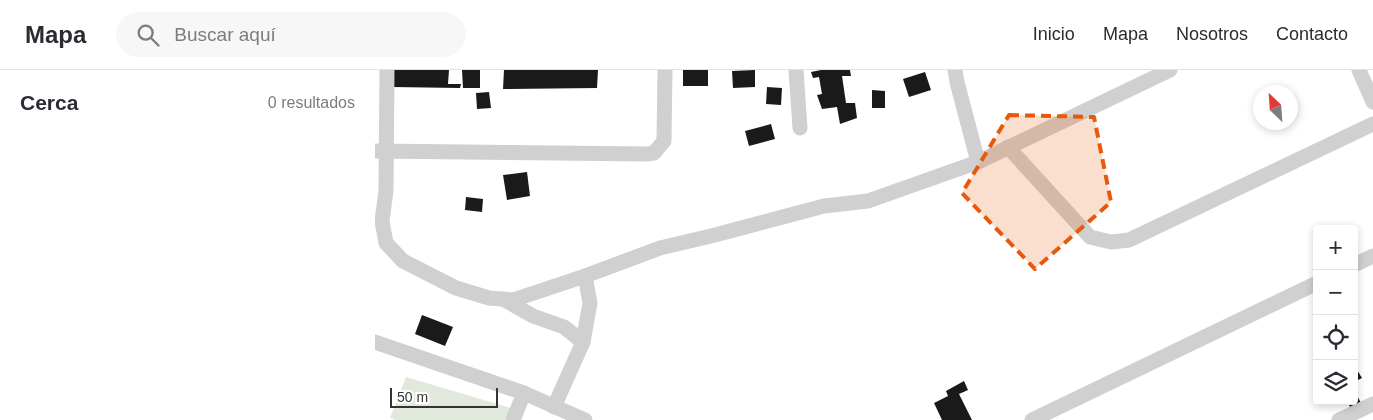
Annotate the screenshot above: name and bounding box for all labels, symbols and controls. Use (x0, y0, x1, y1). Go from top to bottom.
search box (116, 12, 466, 57)
text: Mapa (25, 21, 86, 48)
icon: search (134, 21, 162, 49)
text: Buscar aquí (174, 24, 276, 45)
text: Inicio (1033, 24, 1075, 44)
text: Mapa (1103, 24, 1148, 44)
text: Nosotros (1176, 24, 1248, 44)
text: Contacto (1276, 24, 1348, 44)
north arrow (1253, 85, 1298, 130)
text: Cerca (20, 91, 78, 114)
text: 0 resultados (268, 94, 355, 111)
map controls (1313, 225, 1358, 405)
button: + (1313, 225, 1358, 270)
button: − (1313, 270, 1358, 315)
button: locate (1313, 315, 1358, 360)
button: layers (1313, 360, 1358, 405)
scale bar (390, 385, 497, 408)
text: 50 m (397, 389, 428, 405)

